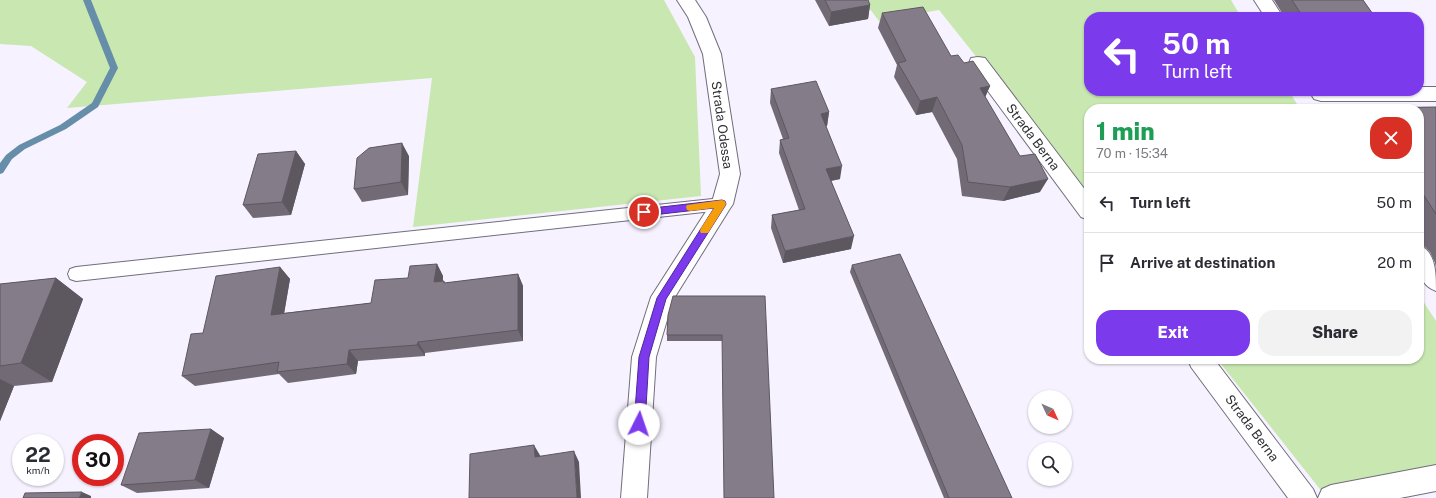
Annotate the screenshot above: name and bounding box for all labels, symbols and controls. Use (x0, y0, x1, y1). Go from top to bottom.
text: 50 m (1162, 27, 1230, 60)
icon: left (1096, 28, 1148, 80)
text: Turn left (1162, 61, 1232, 82)
street label: Strada Odessa (708, 80, 736, 170)
street label: Strada Berna (1003, 101, 1063, 173)
text: 1 min (1096, 117, 1155, 145)
button: close (1370, 117, 1412, 159)
text: 70 m · 15:34 (1096, 146, 1168, 161)
icon: left (1096, 192, 1118, 214)
text: Turn left (1130, 194, 1191, 211)
text: 50 m (1377, 194, 1412, 211)
pin (627, 195, 661, 229)
icon: arrive (633, 201, 655, 223)
icon: arrive (1096, 252, 1118, 274)
text: Arrive at destination (1130, 254, 1275, 271)
text: 20 m (1377, 254, 1412, 271)
button: Exit (1096, 310, 1250, 356)
button: Share (1258, 310, 1412, 356)
north arrow (1028, 390, 1072, 434)
map controls (1028, 390, 1072, 486)
street label: Strada Berna (1222, 392, 1282, 464)
position arrow (618, 403, 660, 445)
speed limit sign: 30 (72, 434, 124, 486)
button: search (1028, 442, 1072, 486)
text: 22 (25, 443, 51, 467)
text: km/h (26, 464, 50, 476)

